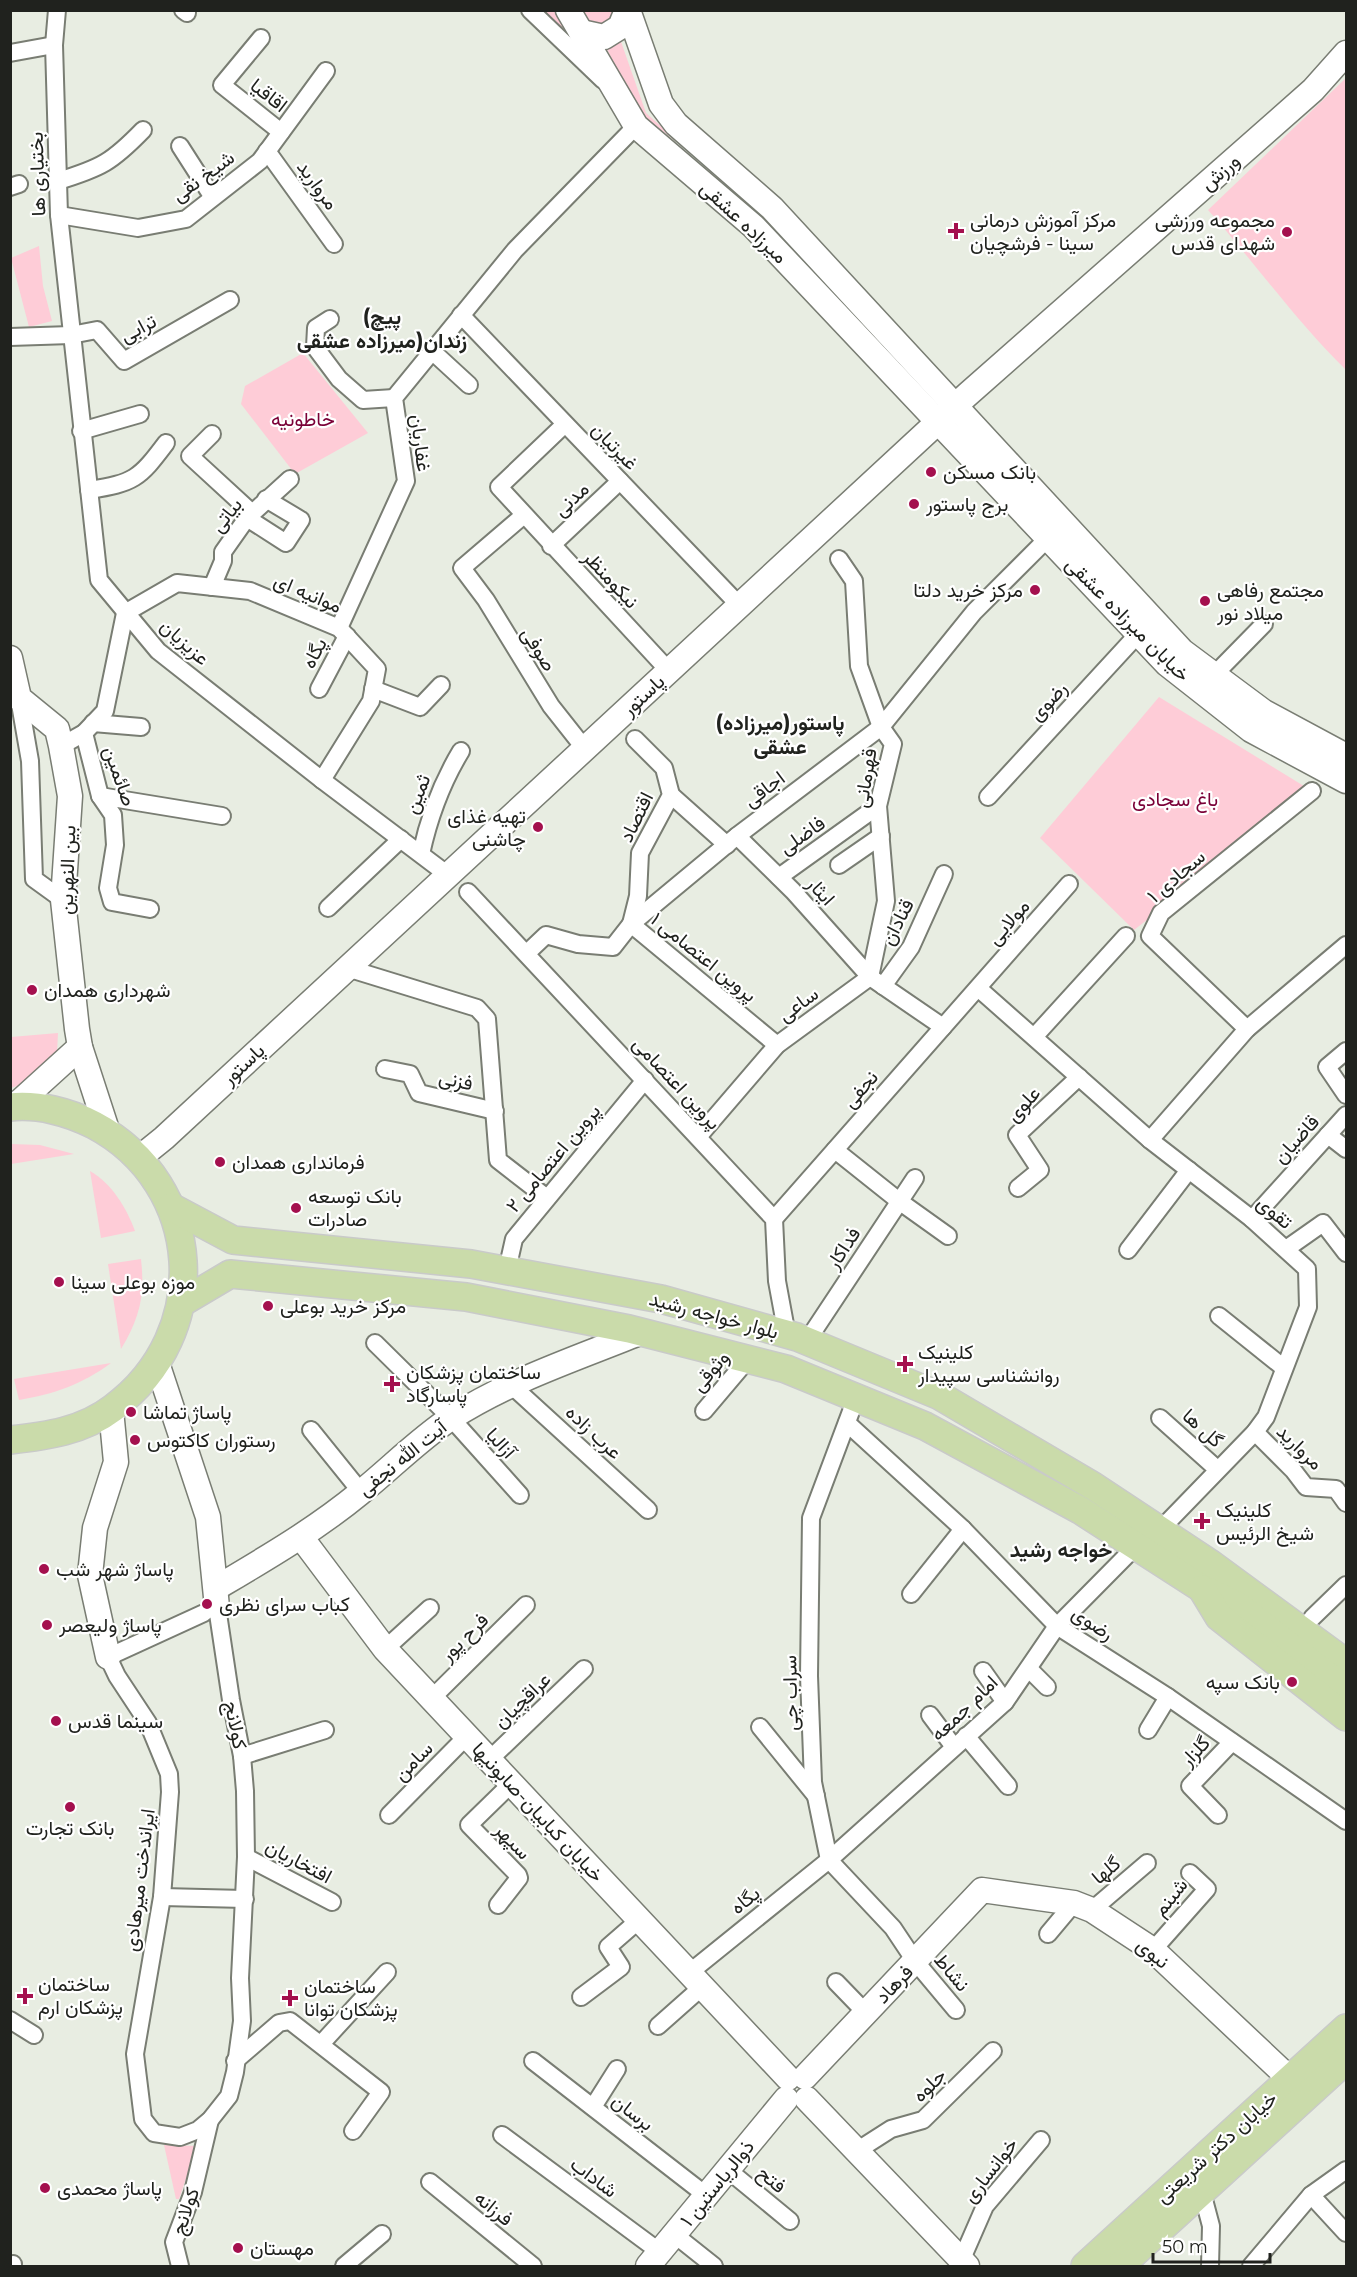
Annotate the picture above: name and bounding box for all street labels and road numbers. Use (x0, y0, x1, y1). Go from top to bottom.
street label: اقاقیا (246, 73, 292, 117)
street label: بختیاری ها (24, 131, 51, 217)
street label: شیخ نقی (167, 145, 240, 208)
street label: ورزش (1195, 148, 1245, 196)
street label: مروارید (291, 156, 344, 215)
street label: میرزاده عشقی (695, 176, 793, 269)
street label: ترابی (116, 309, 161, 348)
street label: غفاریان (405, 413, 436, 473)
street label: غیرتیان (586, 417, 643, 475)
street label: مدنی (548, 477, 594, 521)
street label: بیاتی (205, 493, 247, 537)
street label: نیکومنظر (577, 544, 644, 614)
street label: خیابان میرزاده عشقی (1060, 552, 1195, 687)
street label: موانیه ای (270, 568, 346, 619)
street label: عزیزیان (155, 614, 215, 671)
street label: صوفی (515, 622, 562, 676)
street label: پگاه (296, 634, 334, 673)
street label: پاستور (616, 669, 671, 723)
street label: رضوی (1024, 676, 1073, 726)
street label: صائمین (99, 743, 141, 809)
street label: قهرمانی (848, 747, 883, 810)
street label: اجاقی (739, 766, 789, 812)
street label: ثمین (399, 771, 435, 817)
street label: اقتصاد (614, 788, 658, 846)
street label: فاضلی (774, 811, 830, 859)
street label: بین النهرین (53, 825, 82, 915)
street label: سجادی ۱ (1142, 844, 1210, 908)
street label: ایثار (800, 871, 840, 911)
street label: مولایی (982, 894, 1035, 950)
street label: قنادان (875, 895, 919, 949)
street label: پروین اعتصامی ۱ (645, 907, 762, 1009)
street label: ساعی (773, 981, 823, 1027)
street label: پروین اعتصامی (626, 1031, 726, 1136)
street label: پاستور (216, 1038, 271, 1092)
street label: فزنی (436, 1064, 475, 1097)
street label: نجفی (837, 1065, 883, 1113)
street label: علوی (1001, 1081, 1046, 1127)
street label: پروین اعتصامی ۲ (501, 1099, 607, 1218)
street label: قاضیان (1268, 1110, 1324, 1168)
street label: تقوی (1251, 1190, 1298, 1235)
street label: فداکار (820, 1222, 866, 1275)
street label: بلوار خواجه رشید (647, 1286, 781, 1345)
street label: وثوقی (686, 1346, 735, 1397)
street label: عرب زاده (560, 1400, 627, 1465)
street label: گل ها (1178, 1403, 1228, 1453)
street label: آیت الله نجفی (353, 1414, 452, 1501)
street label: مروارید (1271, 1419, 1328, 1476)
street label: آزالیا (480, 1423, 522, 1465)
street label: رضوی (1067, 1601, 1118, 1646)
street label: فرح پور (434, 1608, 495, 1668)
street label: سراب چی (777, 1655, 805, 1731)
street label: عراقچیان (488, 1667, 557, 1734)
street label: امام جمعه (925, 1670, 1003, 1747)
street label: کولانج (218, 1699, 252, 1752)
street label: گلزار (1174, 1731, 1216, 1773)
street label: سامن (388, 1736, 438, 1786)
street label: خیابان کبابیان-صابونیها (466, 1737, 609, 1888)
street label: ایراندخت میرهادی (118, 1807, 161, 1953)
street label: سپهر (488, 1817, 536, 1866)
street label: افتخاریان (261, 1834, 336, 1889)
street label: گلها (1087, 1851, 1126, 1890)
street label: شبنم (1147, 1873, 1193, 1922)
street label: پگاه (725, 1881, 766, 1921)
street label: نبوی (1131, 1932, 1174, 1974)
street label: نشاط (929, 1948, 975, 1996)
street label: فرهاد (870, 1960, 919, 2009)
street label: جلوه (907, 2063, 952, 2108)
street label: خیابان دکتر شریعتی (1150, 2086, 1282, 2209)
street label: برسان (607, 2088, 659, 2137)
street label: خوانساری (957, 2133, 1024, 2208)
street label: ذوالریاستین ۱ (675, 2135, 760, 2232)
street label: شاداب (566, 2152, 622, 2202)
street label: فتح (751, 2160, 791, 2199)
street label: کولانج (166, 2184, 206, 2239)
street label: فرزانه (469, 2185, 518, 2232)

